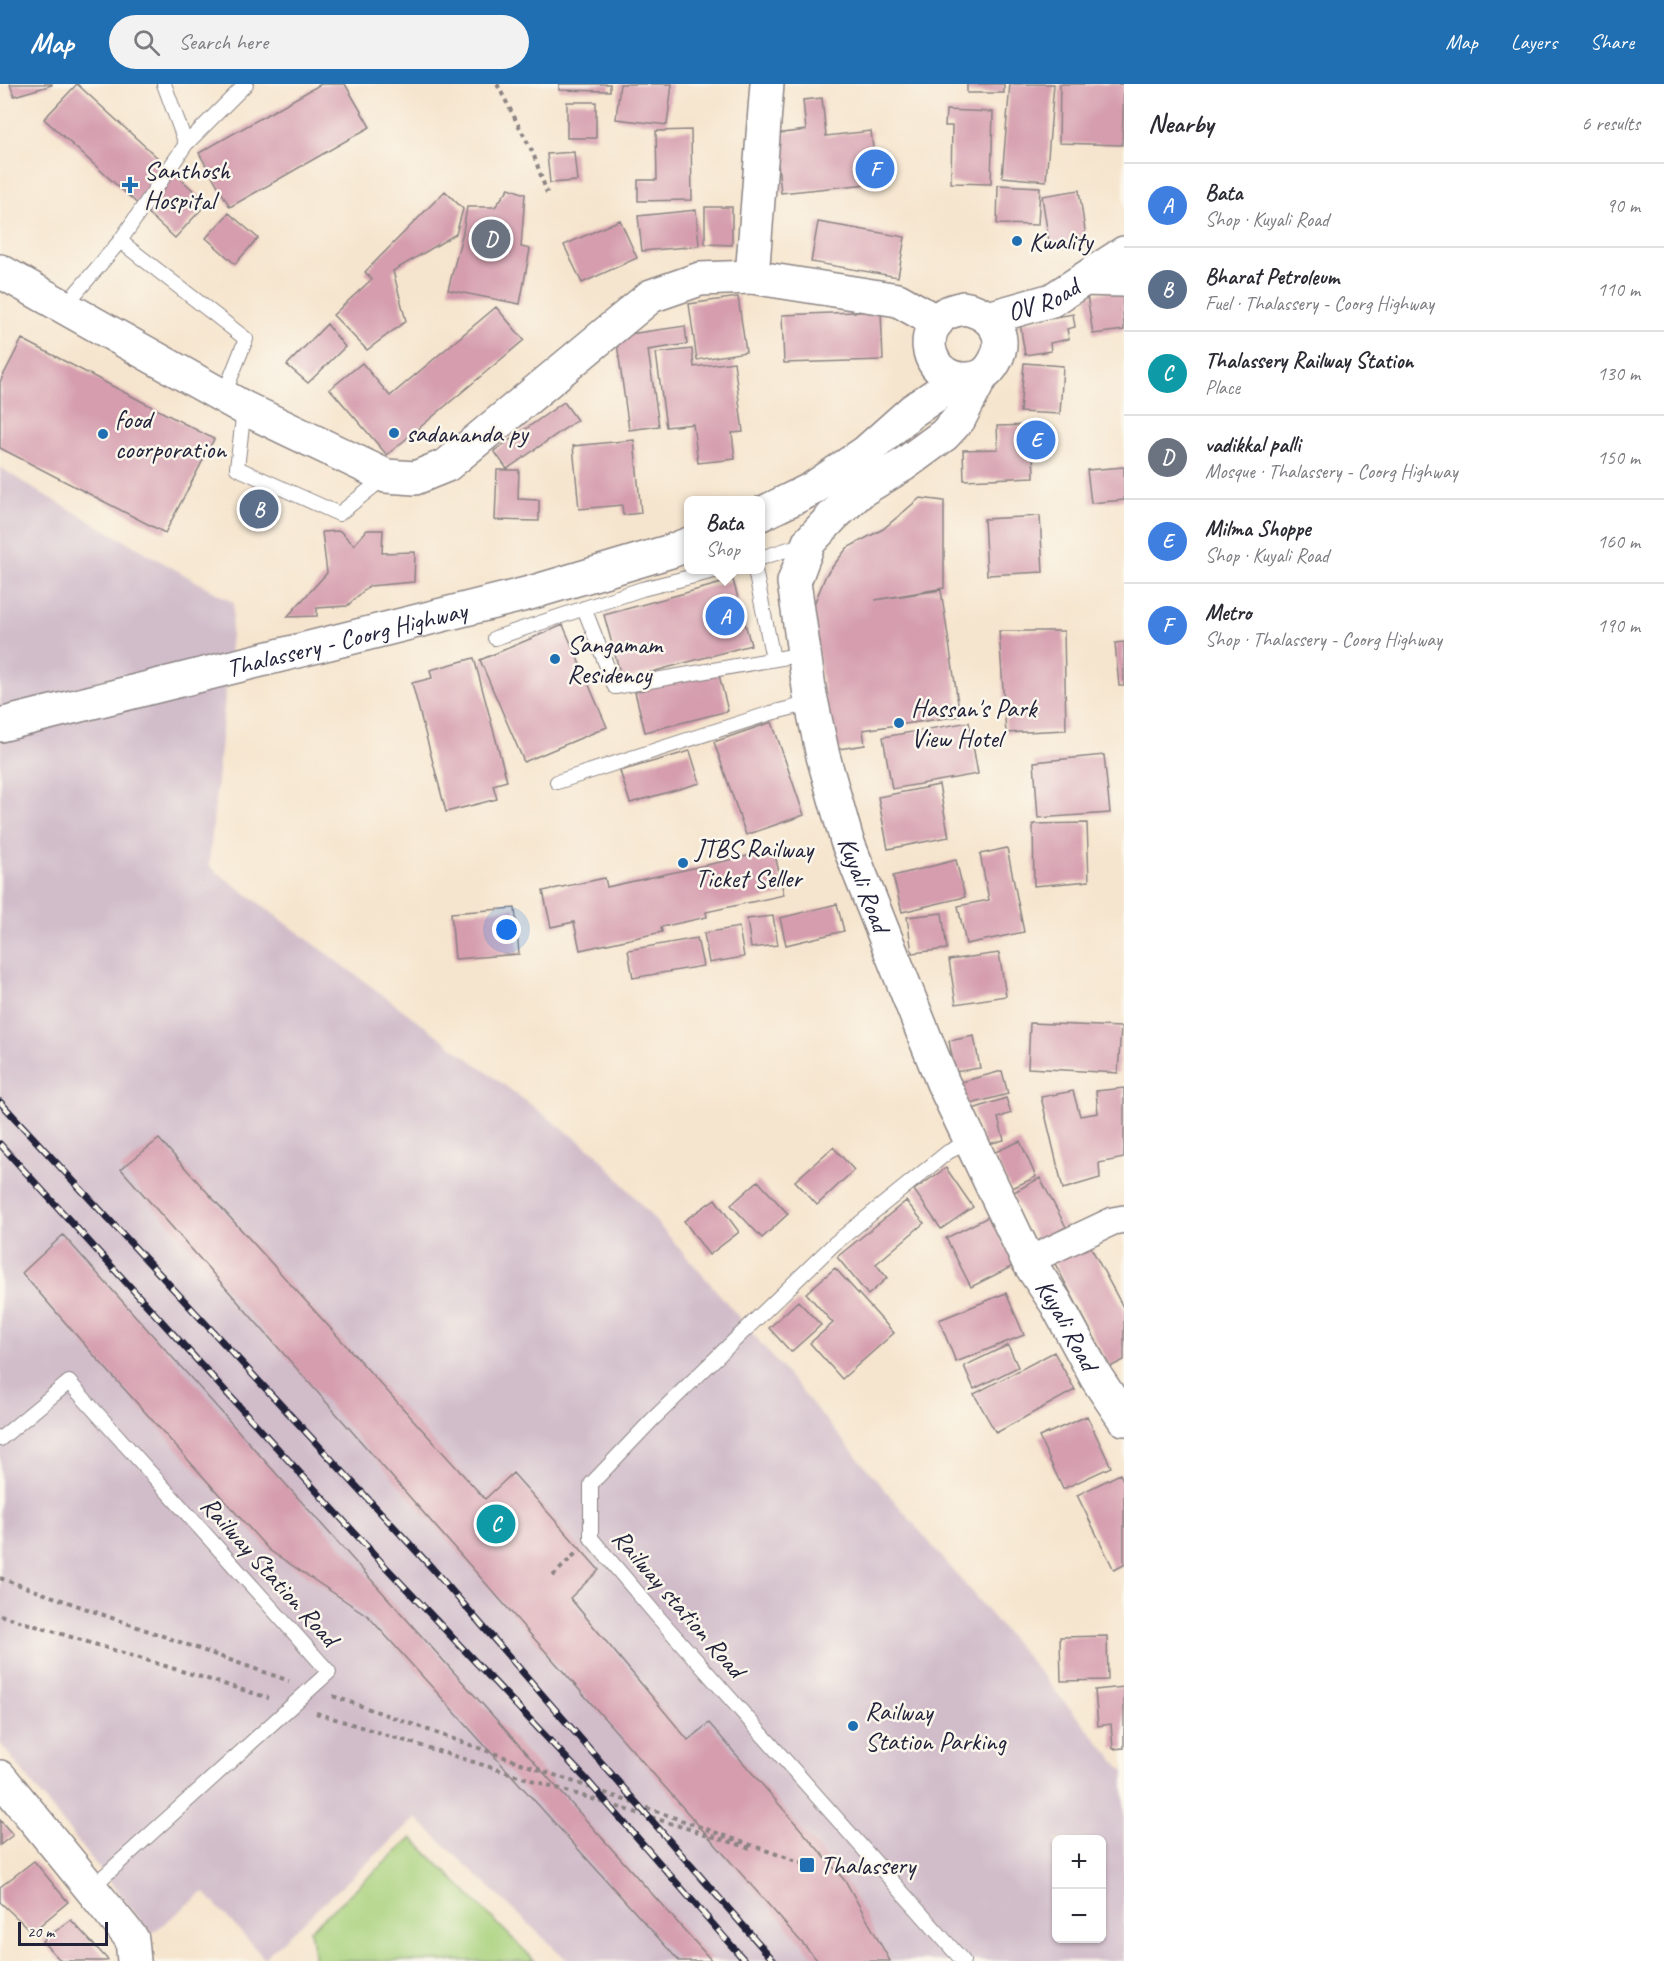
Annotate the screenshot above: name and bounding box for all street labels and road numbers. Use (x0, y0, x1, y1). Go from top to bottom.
street label: OV Road (1004, 269, 1089, 329)
street label: Thalassery - Coorg Highway (223, 593, 472, 685)
street label: Kuyali Road (830, 832, 899, 940)
street label: Kuyali Road (1028, 1273, 1107, 1380)
street label: Railway Station Road (194, 1489, 348, 1656)
street label: Railway station Road (605, 1522, 755, 1687)

